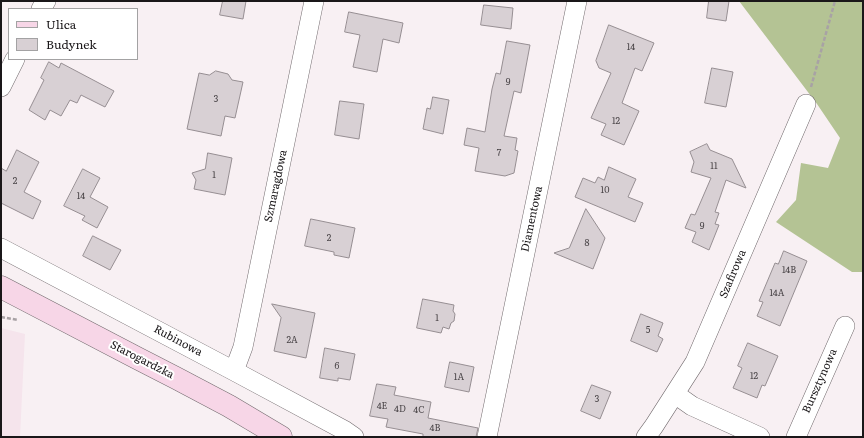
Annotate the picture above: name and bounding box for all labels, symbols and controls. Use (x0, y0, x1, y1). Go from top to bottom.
legend (8, 8, 138, 60)
text: Ulica (46, 15, 76, 33)
text: Budynek (46, 35, 97, 53)
house number: 14 (627, 42, 635, 52)
house number: 9 (506, 77, 510, 87)
house number: 3 (214, 94, 218, 104)
house number: 12 (612, 116, 620, 126)
house number: 7 (497, 148, 501, 158)
street label: Szmaragdowa (262, 149, 290, 223)
house number: 11 (710, 161, 718, 171)
house number: 1 (212, 170, 216, 180)
house number: 2 (13, 176, 17, 186)
street label: Diamentowa (519, 185, 545, 253)
house number: 10 (601, 185, 609, 195)
house number: 14 (77, 191, 85, 201)
house number: 9 (700, 221, 704, 231)
house number: 2 (327, 233, 331, 243)
house number: 8 (585, 238, 589, 248)
street label: Szafirowa (717, 248, 749, 300)
house number: 14B (782, 265, 796, 275)
house number: 14A (770, 288, 784, 298)
house number: 1 (435, 313, 439, 323)
street label: Rubinowa (151, 323, 205, 359)
house number: 5 (646, 325, 650, 335)
house number: 2A (286, 335, 298, 345)
street label: Starogardzka (108, 338, 176, 382)
street label: Bursztynowa (800, 347, 840, 415)
house number: 6 (335, 361, 339, 371)
house number: 12 (750, 371, 758, 381)
house number: 1A (454, 372, 464, 382)
house number: 3 (595, 394, 599, 404)
house number: 4E (377, 401, 387, 411)
house number: 4D (394, 404, 406, 414)
house number: 4C (413, 405, 425, 415)
house number: 4B (430, 423, 440, 433)

